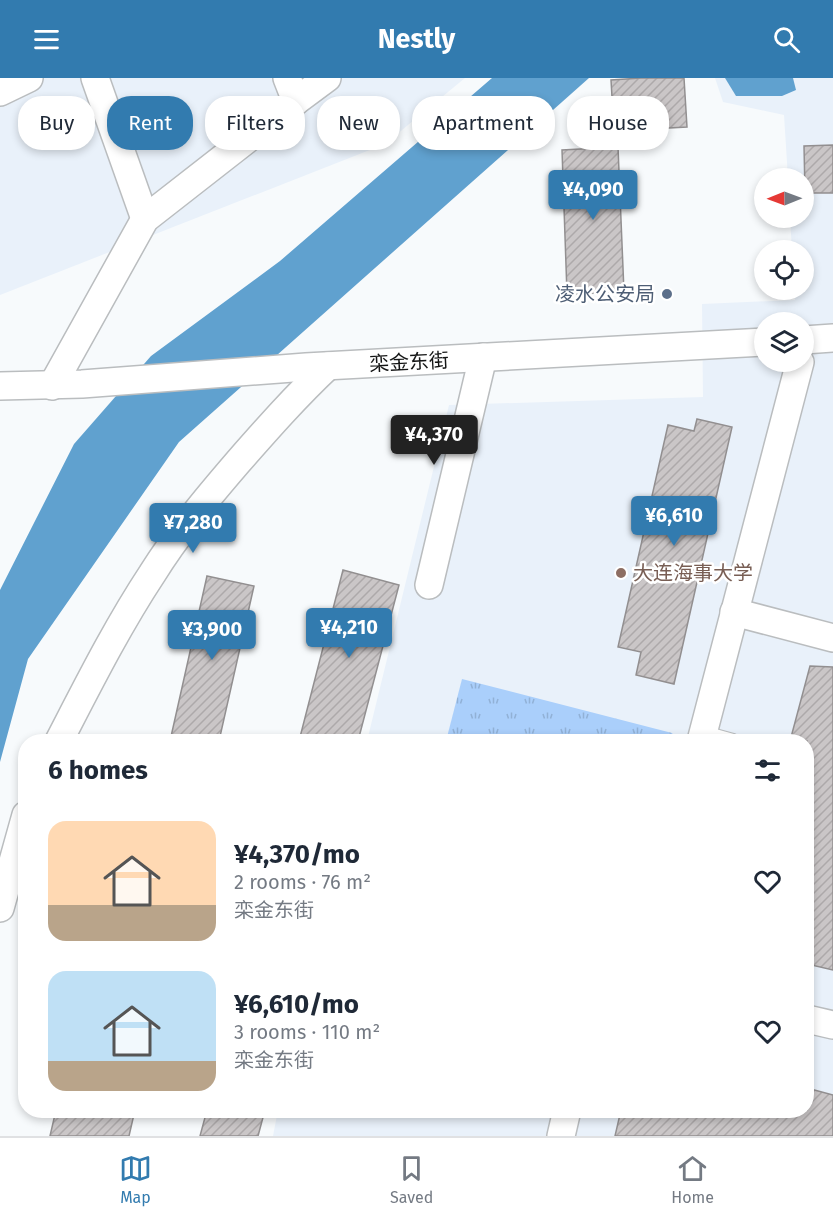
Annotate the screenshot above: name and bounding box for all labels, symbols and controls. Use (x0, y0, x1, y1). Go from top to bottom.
icon: menu (30, 23, 63, 56)
text: Nestly (378, 23, 455, 55)
icon: search (770, 23, 803, 56)
chip: Buy (18, 96, 95, 150)
chip: Rent (107, 96, 193, 150)
chip: Filters (205, 96, 305, 150)
chip: New (317, 96, 400, 150)
chip: Apartment (412, 96, 555, 150)
chip: House (567, 96, 669, 150)
north arrow (754, 168, 814, 228)
map controls (754, 168, 814, 372)
pin: ¥4,090 (544, 170, 642, 221)
text: ¥4,090 (562, 177, 624, 201)
button: locate (754, 240, 814, 300)
place label: 凌水公安局 (555, 282, 655, 306)
marker: 凌水公安局 (660, 287, 674, 301)
button: layers (754, 312, 814, 372)
street label: 栾金东街 (368, 348, 450, 376)
pin: ¥4,370 (385, 415, 483, 466)
text: ¥4,370 (405, 422, 463, 446)
pin: ¥6,610 (625, 496, 723, 547)
pin: ¥7,280 (144, 503, 242, 554)
text: ¥6,610 (645, 503, 703, 527)
text: ¥7,280 (163, 510, 223, 534)
place label: 大连海事大学 (633, 561, 753, 585)
marker: 大连海事大学 (614, 566, 628, 580)
pin: ¥4,210 (300, 608, 398, 659)
pin: ¥3,900 (163, 610, 261, 661)
text: ¥4,210 (320, 615, 378, 639)
text: ¥3,900 (182, 617, 242, 641)
icon: filters (751, 754, 784, 787)
text: 6 homes (48, 755, 148, 786)
text: ¥4,370/mo (234, 839, 360, 870)
icon: home (96, 845, 168, 917)
icon: heart (751, 865, 784, 898)
text: 2 rooms · 76 m² (234, 870, 371, 894)
text: 栾金东街 (234, 898, 314, 922)
text: ¥6,610/mo (234, 989, 359, 1020)
icon: home (96, 995, 168, 1067)
icon: heart (751, 1015, 784, 1048)
text: 3 rooms · 110 m² (234, 1020, 380, 1044)
text: 栾金东街 (234, 1048, 314, 1072)
tab: Map (119, 1152, 152, 1207)
tab: Saved (390, 1152, 433, 1207)
tab: Home (671, 1152, 714, 1207)

